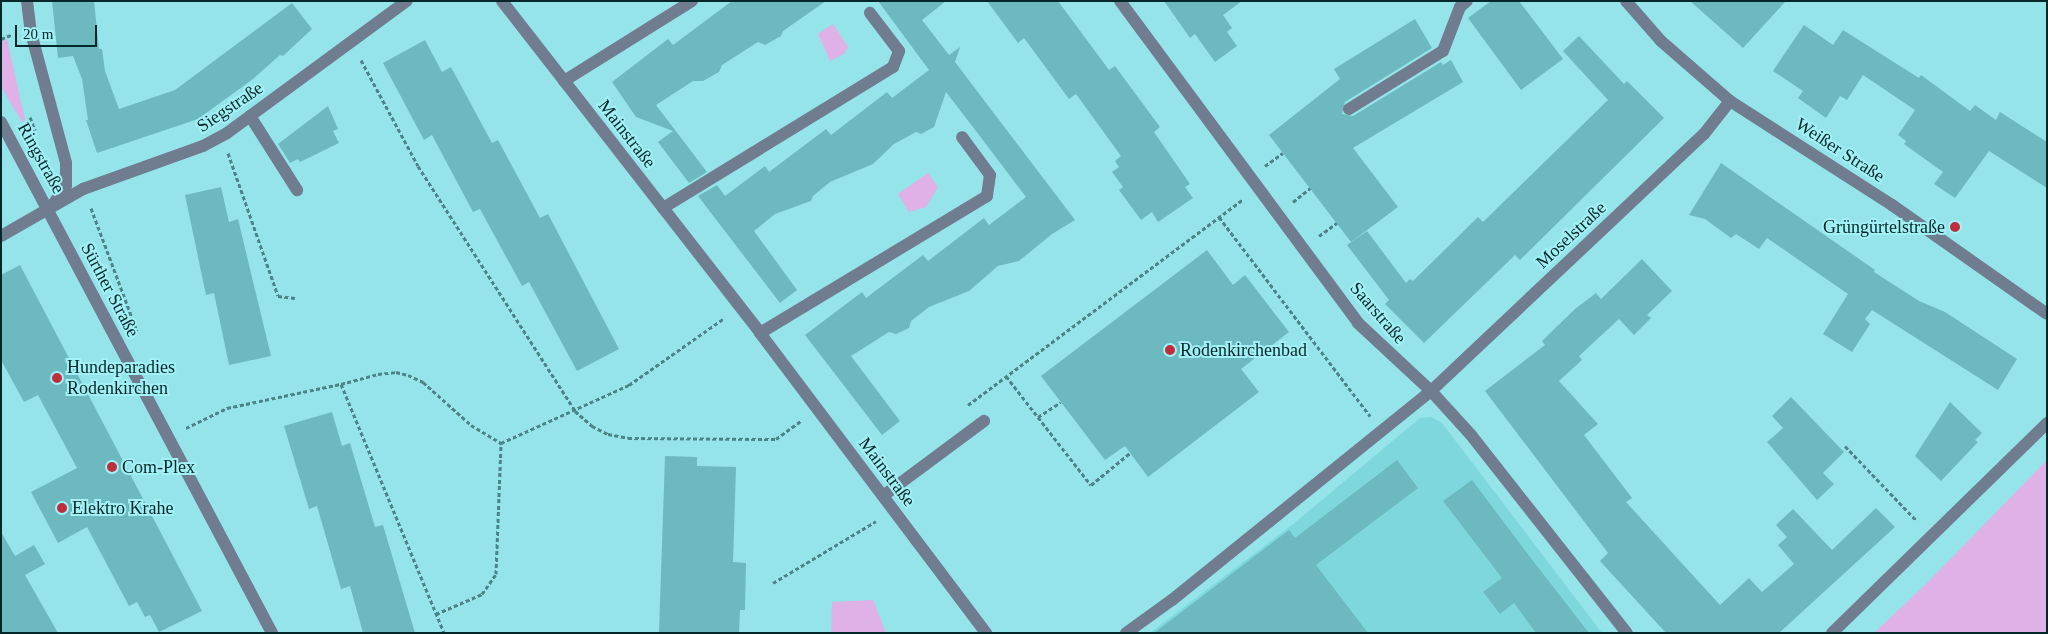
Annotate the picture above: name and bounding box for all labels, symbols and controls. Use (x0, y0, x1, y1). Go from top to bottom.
scale bar (18, 15, 100, 47)
text: 20 m (23, 26, 53, 42)
street label: Siegstraße (193, 77, 267, 137)
street label: Mainstraße (594, 95, 660, 173)
street label: Weißer Straße (1791, 113, 1889, 187)
street label: Ringstraße (13, 119, 69, 197)
street label: Moselstraße (1531, 197, 1611, 273)
place label: Grüngürtelstraße (1823, 216, 1945, 238)
marker: Grüngürtelstraße (1949, 221, 1961, 233)
street label: Sürther Straße (76, 239, 144, 341)
street label: Saarstraße (1345, 278, 1411, 348)
place label: Rodenkirchenbad (1180, 339, 1307, 361)
marker: Rodenkirchenbad (1164, 344, 1176, 356)
place label: Hundeparadies Rodenkirchen (67, 357, 175, 399)
marker: Hundeparadies Rodenkirchen (51, 372, 63, 384)
street label: Mainstraße (854, 433, 920, 511)
place label: Com-Plex (122, 456, 195, 478)
marker: Com-Plex (106, 461, 118, 473)
place label: Elektro Krahe (72, 497, 173, 519)
marker: Elektro Krahe (56, 502, 68, 514)

